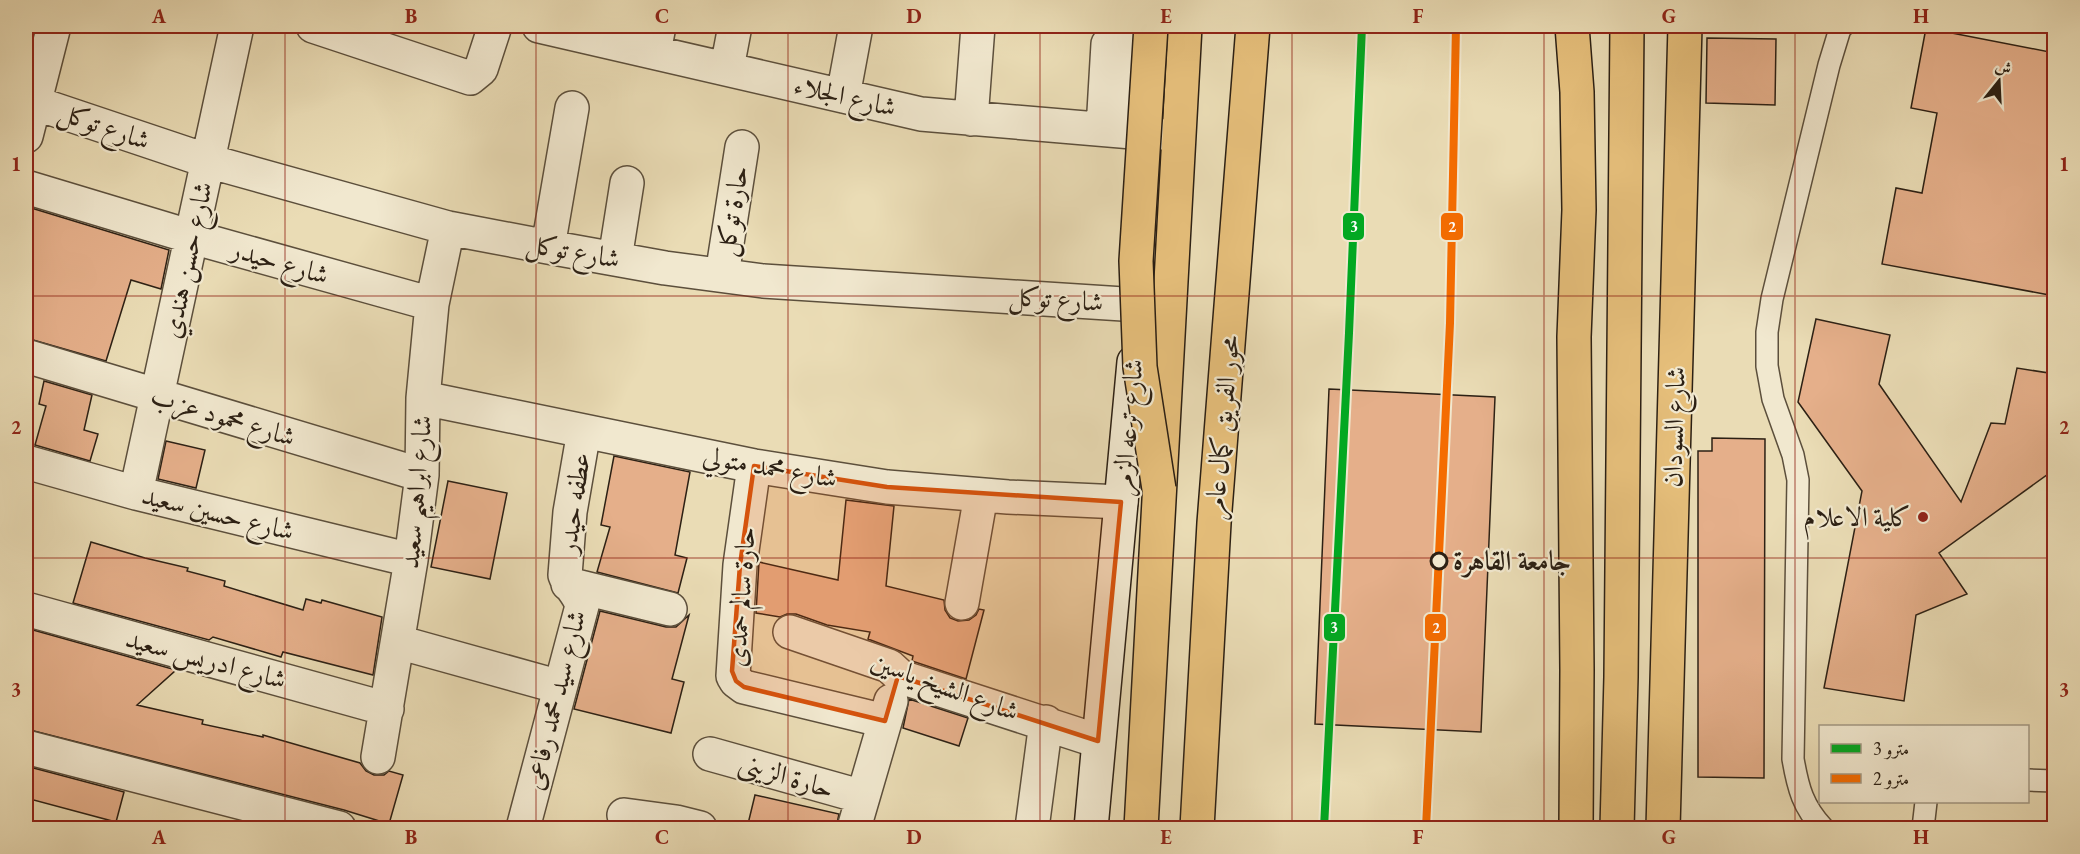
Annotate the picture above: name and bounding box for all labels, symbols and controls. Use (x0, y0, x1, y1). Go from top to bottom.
text: A (151, 3, 167, 29)
text: B (405, 3, 417, 29)
text: C (655, 3, 669, 29)
text: D (906, 3, 922, 29)
text: E (1160, 3, 1172, 29)
text: F (1413, 3, 1424, 29)
text: G (1662, 3, 1676, 29)
text: H (1913, 3, 1929, 29)
north arrow (1969, 51, 2029, 111)
text: ش (1993, 55, 2014, 80)
street label: شارع الجلاء (789, 67, 900, 129)
street label: شارع توكل (52, 94, 155, 162)
text: 1 (11, 151, 21, 177)
text: 1 (2059, 151, 2069, 177)
street label: حارة توكل (707, 163, 758, 259)
street label: شارع حسن هندي (153, 178, 225, 343)
line badge: 3 (1342, 212, 1365, 241)
line badge: 2 (1440, 212, 1464, 241)
text: 3 (1350, 216, 1358, 237)
text: 2 (1448, 216, 1457, 237)
street label: شارع توكل (522, 225, 623, 281)
street label: شارع حيدر (223, 230, 333, 297)
street label: شارع توكل (1007, 278, 1105, 324)
street label: محور الفريق كمال عامر (1196, 333, 1249, 520)
street label: شارع ترعه الزمر (1104, 357, 1156, 497)
street label: شارع السودان (1654, 366, 1698, 488)
street label: شارع محمود عزب (145, 377, 300, 459)
text: 2 (11, 414, 22, 440)
street label: شارع ابراهيم سعيد (391, 414, 450, 571)
text: 2 (2059, 414, 2070, 440)
street label: شارع محمد متولي (699, 437, 840, 500)
street label: عطفه حيدر (549, 450, 598, 559)
street label: شارع حسين سعيد (137, 477, 298, 553)
place label: كلية الاعلام (1803, 499, 1911, 540)
marker: كلية الاعلام (1916, 510, 1930, 524)
street label: حارة سالم حمدى (718, 526, 769, 669)
place label: جامعة القاهرة (1453, 543, 1571, 578)
marker: جامعة القاهرة (1430, 552, 1448, 570)
street label: شارع سيد محمد رفاعى (515, 606, 599, 795)
line badge: 3 (1323, 613, 1346, 642)
line badge: 2 (1424, 613, 1447, 642)
text: 3 (1330, 617, 1338, 638)
text: 2 (1432, 617, 1441, 638)
street label: شارع ادريس سعيد (121, 620, 290, 702)
street label: شارع الشيخ ياسين (864, 643, 1024, 735)
text: 3 (11, 676, 21, 702)
text: 3 (2059, 676, 2069, 702)
legend (1819, 725, 2029, 803)
text: مترو 3 (1873, 737, 1909, 760)
street label: حارة الزينى (734, 745, 838, 806)
text: مترو 2 (1873, 767, 1909, 790)
text: A (151, 824, 167, 850)
text: B (405, 824, 417, 850)
text: C (655, 824, 669, 850)
text: D (906, 824, 922, 850)
text: E (1160, 824, 1172, 850)
text: F (1413, 824, 1424, 850)
text: G (1662, 824, 1676, 850)
text: H (1913, 824, 1929, 850)

